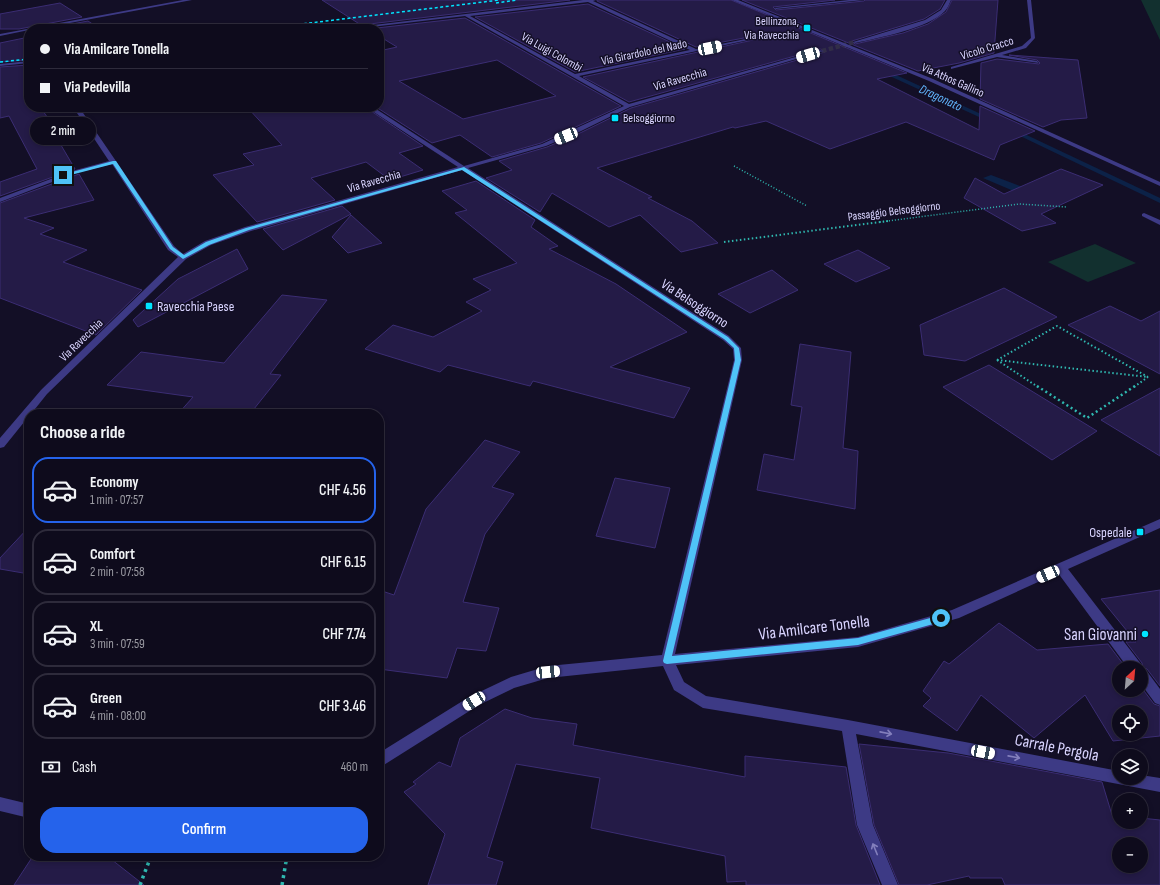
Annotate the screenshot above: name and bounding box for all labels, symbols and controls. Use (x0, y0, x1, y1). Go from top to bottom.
place label: Bellinzona, Via Ravecchia (744, 14, 799, 43)
marker: Bellinzona, Via Ravecchia (802, 23, 812, 33)
street label: Via Luigi Colombi (519, 29, 585, 75)
street label: Vicolo Cracco (959, 33, 1015, 64)
street label: Via Girardolo del Nado (600, 36, 688, 69)
text: Via Amilcare Tonella (64, 40, 169, 59)
car (697, 40, 723, 56)
car (795, 46, 821, 64)
street label: Via Athos Gallino (919, 60, 986, 101)
street label: Via Ravecchia (652, 65, 709, 94)
text: Via Pedevilla (64, 78, 130, 97)
water label: Dragonato (917, 81, 965, 115)
place label: Belsoggiorno (623, 111, 675, 126)
marker: Belsoggiorno (610, 113, 620, 123)
callout: 2 min (30, 117, 96, 145)
text: 2 min (51, 123, 75, 139)
car (553, 126, 579, 146)
route end (54, 166, 72, 184)
street label: Via Ravecchia (346, 167, 403, 196)
street label: Passaggio Belsoggiorno (847, 198, 941, 225)
street label: Via Belsoggiorno (658, 275, 732, 332)
place label: Ravecchia Paese (157, 298, 234, 315)
marker: Ravecchia Paese (144, 301, 154, 311)
street label: Via Ravecchia (56, 316, 107, 365)
text: Choose a ride (40, 422, 125, 443)
icon: car (42, 472, 78, 508)
text: Economy (90, 473, 139, 492)
text: CHF 4.56 (319, 481, 366, 500)
text: 1 min · 07:57 (90, 492, 143, 508)
place label: Ospedale (1089, 524, 1132, 541)
marker: Ospedale (1135, 527, 1145, 537)
icon: car (42, 544, 78, 580)
text: Comfort (90, 545, 135, 564)
text: CHF 6.15 (320, 553, 366, 572)
text: 2 min · 07:58 (90, 564, 145, 580)
car (1035, 564, 1061, 584)
route start (932, 609, 950, 627)
street label: Via Amilcare Tonella (757, 611, 871, 645)
icon: car (42, 616, 78, 652)
text: XL (90, 617, 103, 636)
text: CHF 7.74 (322, 625, 366, 644)
place label: San Giovanni (1064, 625, 1137, 645)
marker: San Giovanni (1140, 629, 1150, 639)
text: 3 min · 07:59 (90, 636, 145, 652)
north arrow (1112, 661, 1148, 697)
map controls (1112, 661, 1148, 873)
car (536, 665, 560, 679)
icon: car (42, 688, 78, 724)
text: Green (90, 689, 122, 708)
car (461, 690, 487, 712)
text: CHF 3.46 (319, 697, 366, 716)
button: locate (1112, 705, 1148, 741)
text: 4 min · 08:00 (90, 708, 146, 724)
one-way arrow (879, 729, 892, 737)
street label: Carrale Pergola (1013, 730, 1101, 766)
car (970, 744, 996, 760)
button: layers (1112, 749, 1148, 785)
one-way arrow (1007, 754, 1020, 762)
icon: cash (40, 756, 62, 778)
text: Cash (72, 758, 97, 777)
text: 460 m (341, 759, 368, 775)
button: + (1112, 793, 1148, 829)
button: Confirm (40, 807, 368, 853)
button: − (1112, 837, 1148, 873)
one-way arrow (871, 844, 878, 856)

